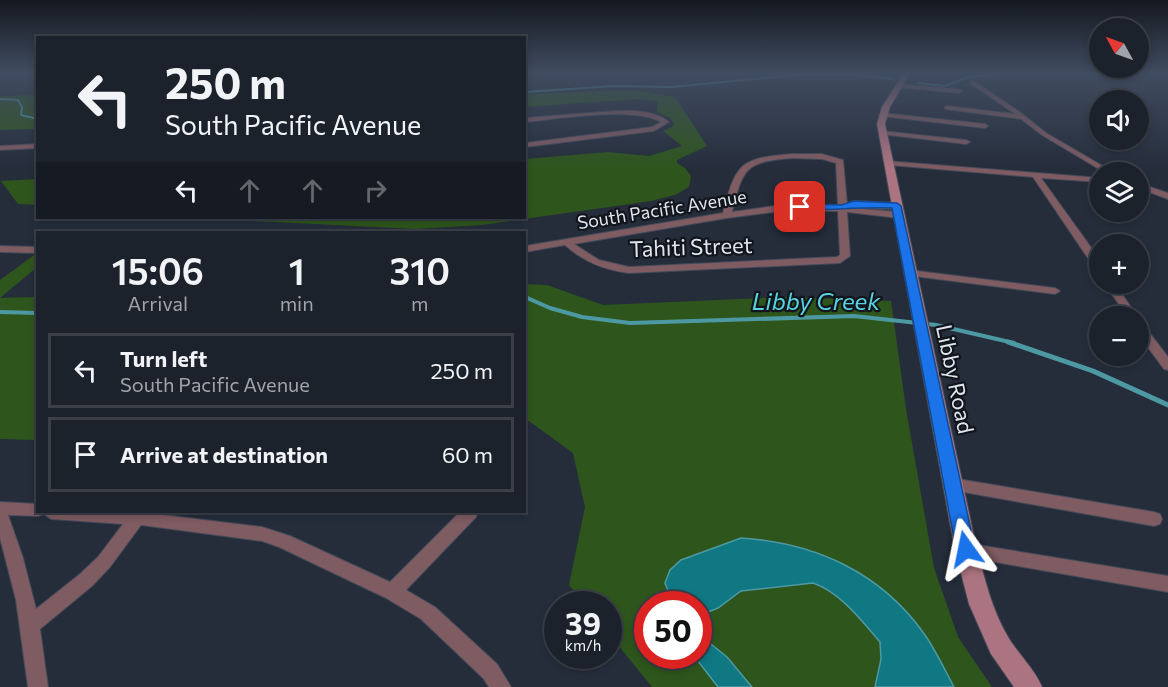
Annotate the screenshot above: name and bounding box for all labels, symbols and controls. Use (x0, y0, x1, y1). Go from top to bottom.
north arrow (1089, 18, 1149, 78)
map controls (1089, 18, 1149, 366)
text: 250 m (165, 56, 286, 108)
icon: left (66, 60, 144, 138)
button: sound (1089, 90, 1149, 150)
text: South Pacific Avenue (165, 108, 421, 141)
button: layers (1089, 162, 1149, 222)
icon: left (170, 174, 203, 207)
icon: ahead (233, 174, 266, 207)
icon: ahead (296, 174, 329, 207)
icon: right (359, 174, 392, 207)
pin (774, 181, 825, 232)
street label: South Pacific Avenue (576, 185, 748, 233)
icon: arrive (783, 190, 816, 223)
street label: Tahiti Street (629, 231, 753, 262)
button: + (1089, 234, 1149, 294)
text: 15:06 (112, 248, 204, 292)
text: 1 (289, 248, 305, 292)
text: 310 (390, 248, 450, 292)
water label: Libby Creek (752, 286, 881, 315)
text: Arrival (128, 291, 188, 315)
text: min (280, 291, 314, 315)
text: m (411, 291, 429, 315)
button: − (1089, 306, 1149, 366)
street label: Libby Road (931, 322, 980, 436)
text: Turn left (120, 345, 207, 372)
icon: left (69, 354, 102, 387)
text: 250 m (430, 357, 493, 384)
text: South Pacific Avenue (120, 372, 310, 396)
icon: arrive (69, 438, 102, 471)
text: Arrive at destination (120, 441, 328, 468)
text: 60 m (442, 441, 493, 468)
position arrow (934, 517, 998, 581)
speed limit sign: 50 (634, 591, 712, 669)
text: 39 (565, 604, 601, 641)
text: km/h (565, 636, 601, 654)

